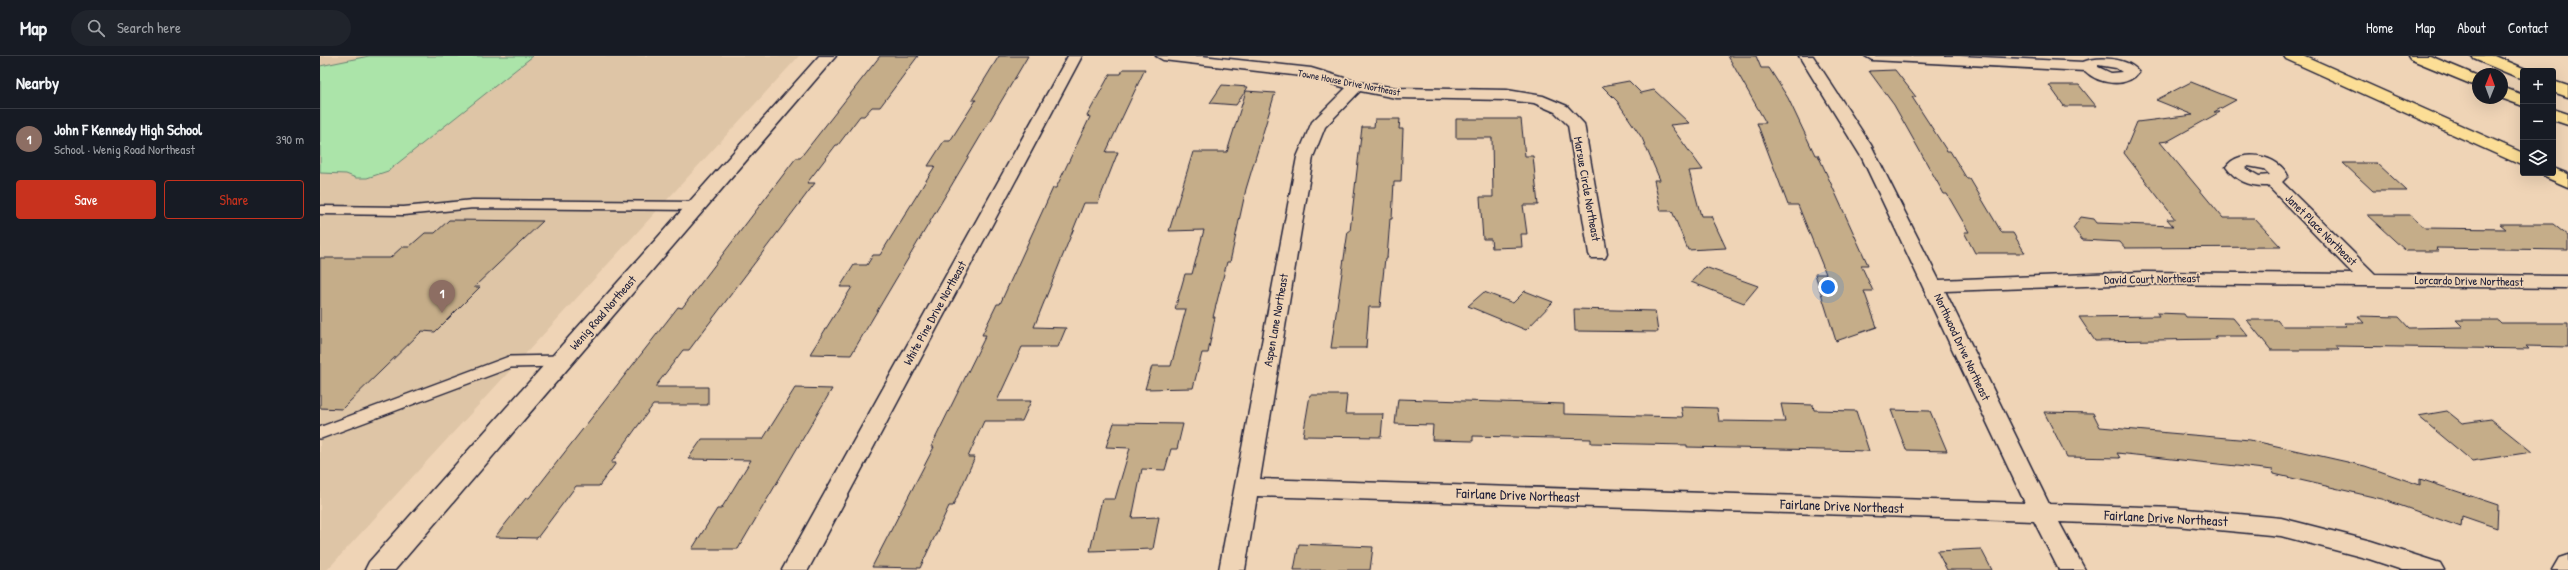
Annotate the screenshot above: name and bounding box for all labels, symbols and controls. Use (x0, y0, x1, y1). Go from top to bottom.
search box (71, 10, 351, 46)
text: Map (20, 15, 47, 41)
icon: search (85, 17, 107, 39)
text: Search here (117, 17, 181, 38)
text: Home (2366, 18, 2393, 37)
text: Map (2415, 18, 2435, 37)
text: About (2457, 18, 2486, 37)
text: Contact (2508, 18, 2548, 37)
street label: Towne House Drive Northeast (1297, 66, 1402, 99)
north arrow (2472, 68, 2508, 104)
map controls (2520, 68, 2556, 176)
button: + (2520, 68, 2556, 104)
text: Nearby (16, 71, 59, 94)
button: − (2520, 104, 2556, 140)
text: John F Kennedy High School (54, 119, 202, 140)
text: 1 (27, 130, 31, 148)
text: 390 m (276, 130, 304, 148)
street label: Marsue Circle Northeast (1570, 135, 1605, 243)
text: School · Wenig Road Northeast (54, 140, 195, 158)
button: layers (2520, 140, 2556, 176)
button: Save (16, 180, 156, 219)
button: Share (164, 180, 304, 219)
street label: Janet Place Northeast (2282, 190, 2362, 270)
street label: White Pine Drive Northeast (899, 257, 971, 368)
street label: David Court Northeast (2104, 269, 2201, 288)
street label: Wenig Road Northeast (565, 271, 640, 354)
street label: Aspen Lane Northeast (1259, 271, 1292, 368)
street label: Lorcardo Drive Northeast (2414, 271, 2524, 290)
your location (1818, 277, 1838, 297)
pin: 1 (429, 280, 455, 313)
street label: Northwood Drive Northeast (1930, 291, 1995, 404)
street label: Fairlane Drive Northeast (1455, 483, 1580, 506)
street label: Fairlane Drive Northeast (1779, 494, 1904, 517)
street label: Fairlane Drive Northeast (2103, 505, 2228, 530)

